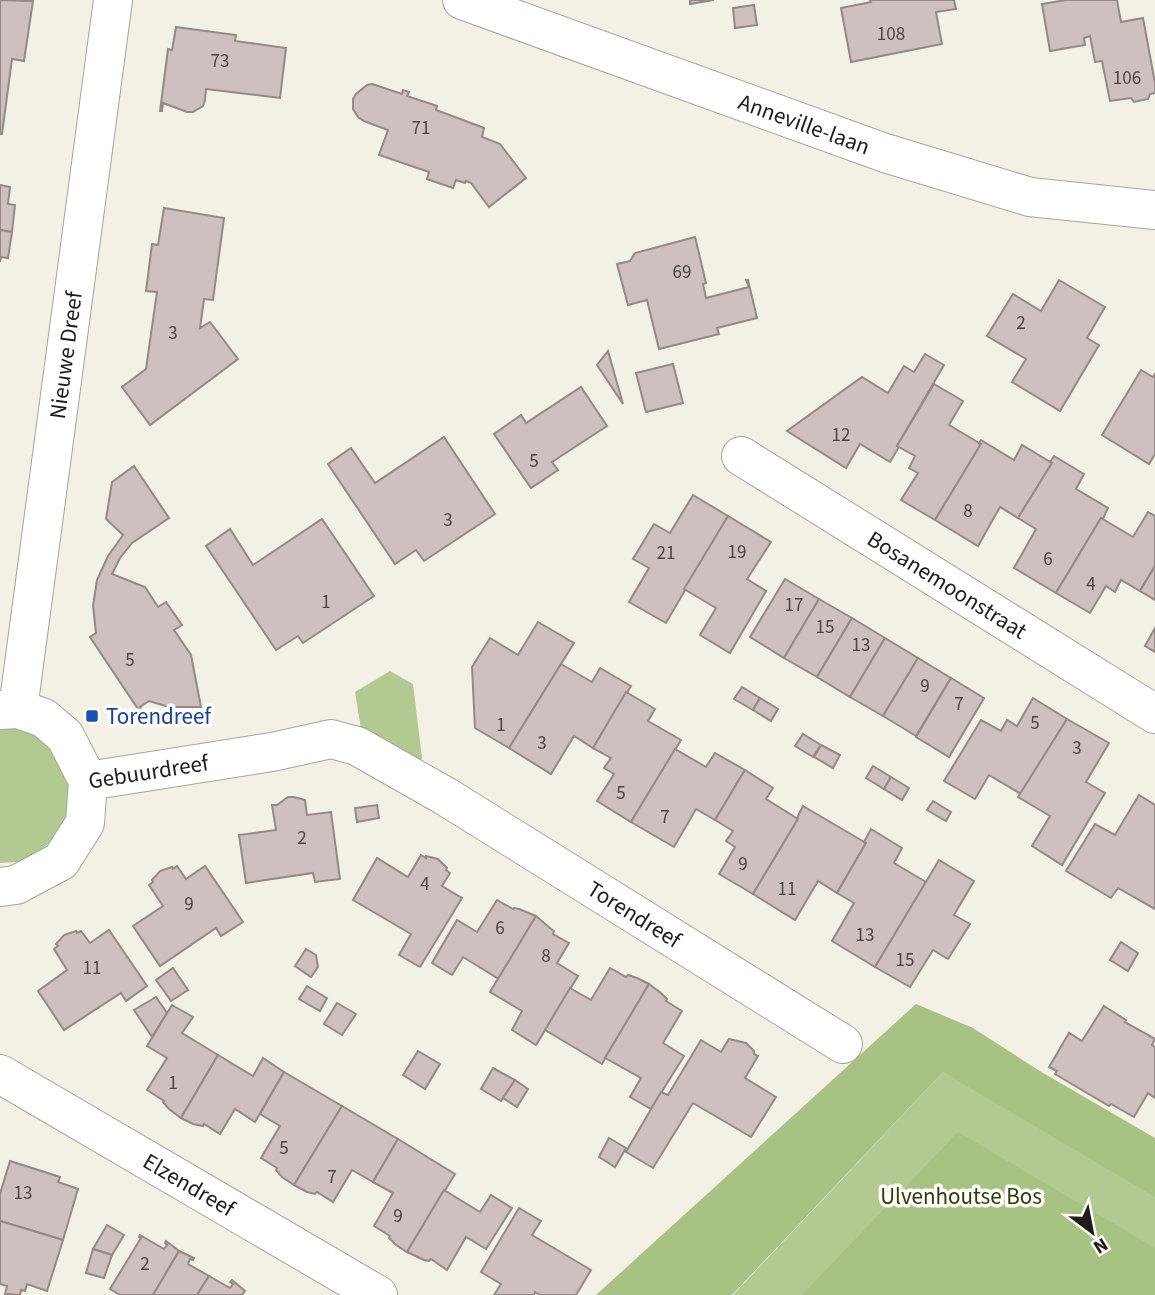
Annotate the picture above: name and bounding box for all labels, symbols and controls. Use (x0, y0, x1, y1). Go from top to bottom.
house number: 108 (877, 21, 905, 48)
house number: 73 (211, 48, 229, 75)
house number: 106 (1113, 65, 1141, 92)
street label: Anneville-laan (734, 85, 875, 163)
house number: 71 (412, 115, 430, 142)
house number: 69 (673, 259, 691, 286)
street label: Nieuwe Dreef (41, 288, 91, 421)
house number: 2 (1016, 310, 1026, 337)
house number: 3 (168, 320, 178, 347)
house number: 12 (832, 422, 850, 449)
house number: 5 (529, 448, 539, 475)
house number: 8 (963, 498, 973, 525)
house number: 3 (443, 507, 453, 534)
street label: Bosanemoonstraat (861, 523, 1033, 647)
house number: 19 (728, 539, 746, 566)
house number: 21 (657, 540, 675, 567)
house number: 6 (1043, 546, 1053, 573)
house number: 4 (1086, 571, 1096, 598)
house number: 1 (321, 589, 331, 616)
house number: 17 (785, 592, 803, 619)
house number: 15 (816, 614, 834, 641)
house number: 13 (852, 632, 870, 659)
house number: 5 (125, 647, 135, 674)
house number: 9 (920, 673, 930, 700)
house number: 7 (954, 691, 964, 718)
place label: Torendreef (106, 700, 212, 733)
marker: Torendreef (84, 708, 100, 724)
house number: 5 (1030, 710, 1040, 737)
house number: 1 (496, 712, 506, 739)
house number: 3 (537, 730, 547, 757)
house number: 3 (1072, 735, 1082, 762)
street label: Gebuurdreef (86, 746, 212, 798)
house number: 5 (616, 780, 626, 807)
house number: 7 (660, 804, 670, 831)
house number: 2 (297, 825, 307, 852)
house number: 9 (738, 851, 748, 878)
house number: 4 (420, 871, 430, 898)
street label: Torendreef (581, 873, 689, 957)
house number: 11 (778, 876, 796, 903)
house number: 9 (184, 891, 194, 918)
house number: 6 (495, 915, 505, 942)
house number: 13 (856, 922, 874, 949)
house number: 8 (541, 943, 551, 970)
house number: 15 (896, 947, 914, 974)
house number: 11 (83, 955, 101, 982)
house number: 1 (168, 1070, 178, 1097)
house number: 5 (279, 1135, 289, 1162)
street label: Elzendreef (137, 1145, 242, 1225)
house number: 7 (327, 1164, 337, 1191)
house number: 13 (14, 1180, 32, 1207)
park label: Ulvenhoutse Bos (880, 1180, 1042, 1213)
north arrow (1057, 1197, 1127, 1267)
house number: 9 (393, 1203, 403, 1230)
text: N (1088, 1230, 1113, 1260)
house number: 2 (140, 1251, 150, 1278)

